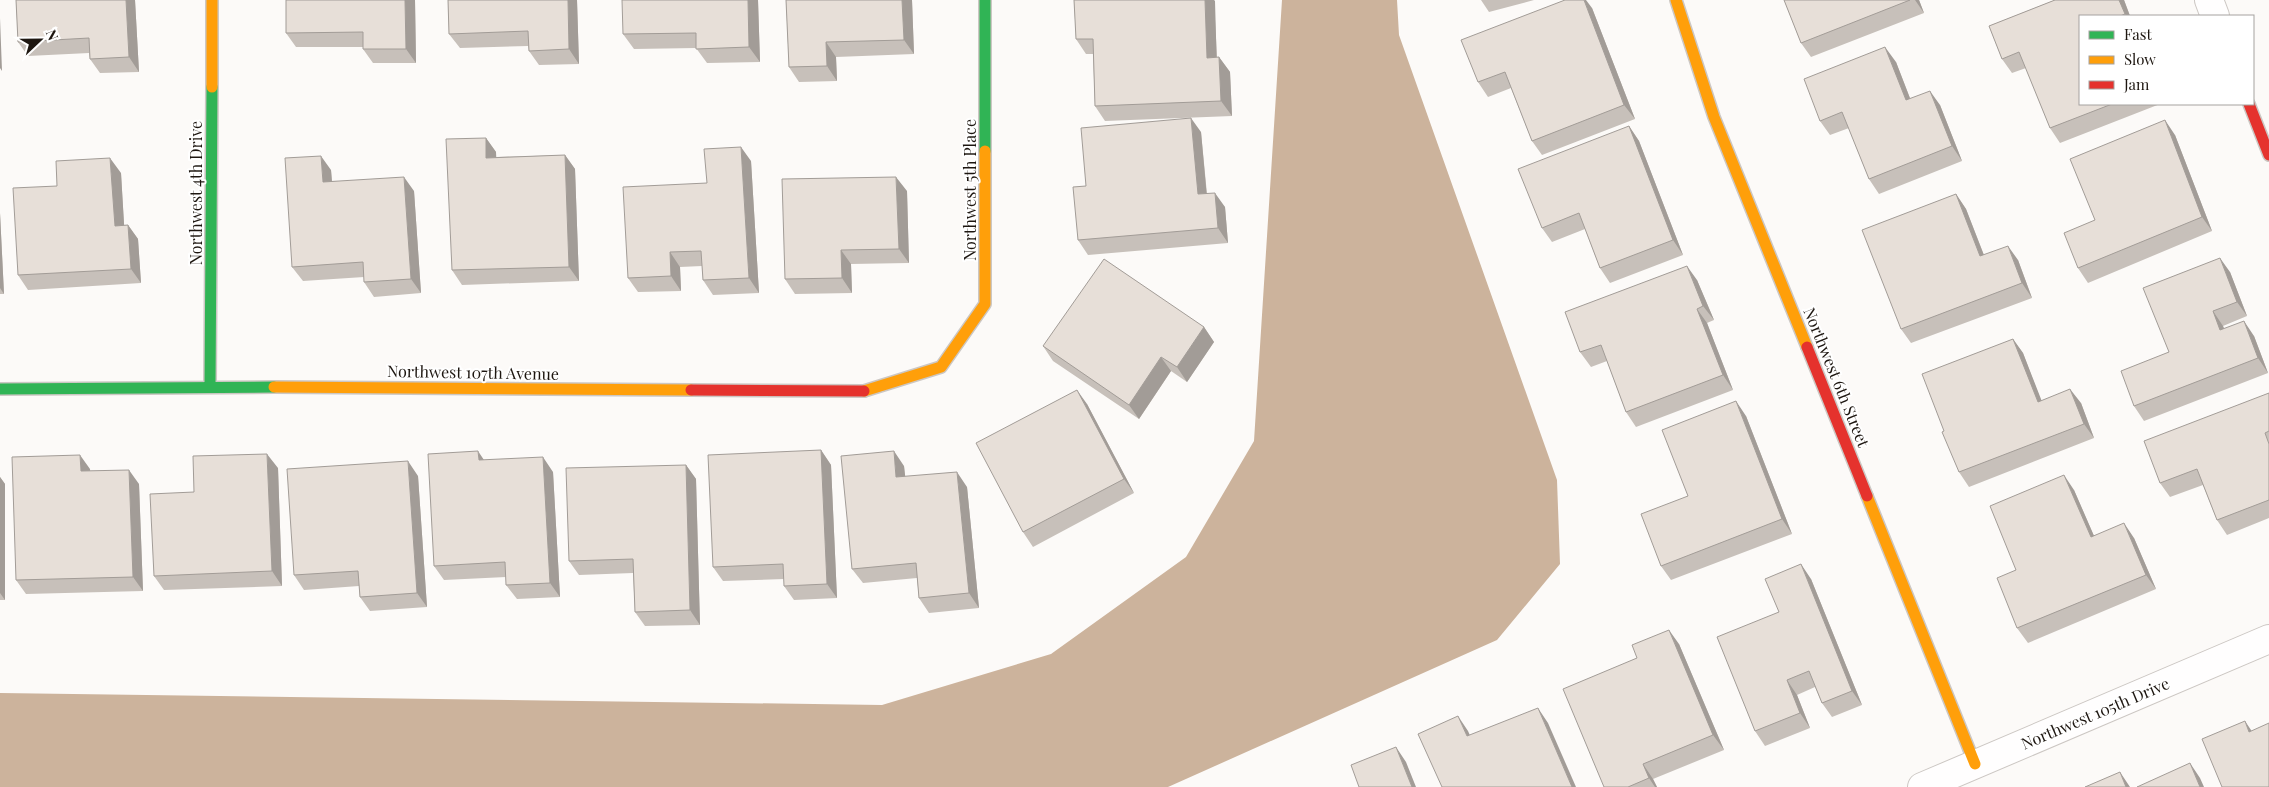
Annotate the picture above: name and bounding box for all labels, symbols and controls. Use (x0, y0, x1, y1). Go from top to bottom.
north arrow (15, 15, 65, 65)
legend (2079, 15, 2254, 105)
text: Fast (2124, 24, 2153, 44)
text: N (42, 27, 63, 43)
text: Slow (2124, 49, 2156, 69)
text: Jam (2123, 74, 2150, 94)
street label: Northwest 5th Place (959, 119, 980, 261)
street label: Northwest 4th Drive (185, 121, 206, 265)
street label: Northwest 6th Street (1799, 304, 1875, 450)
street label: Northwest 107th Avenue (387, 360, 559, 384)
street label: Northwest 105th Drive (2018, 672, 2172, 754)

